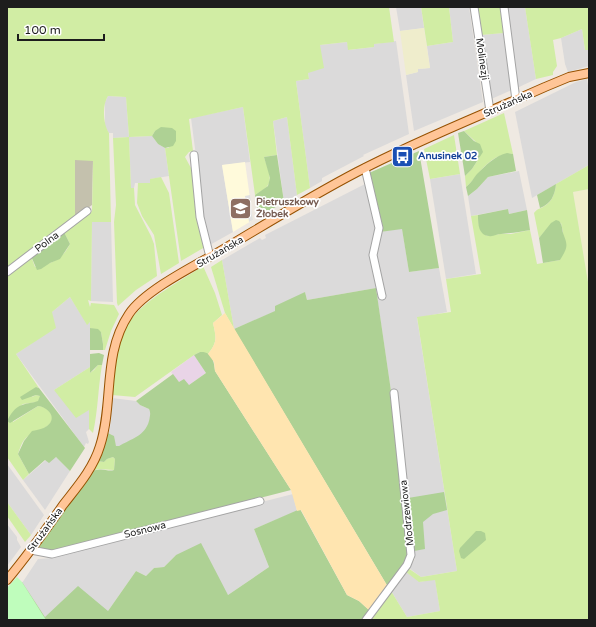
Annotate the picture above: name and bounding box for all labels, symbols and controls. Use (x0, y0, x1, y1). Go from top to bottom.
scale bar (18, 16, 104, 42)
text: 100 m (24, 23, 61, 37)
street label: Molinezji (473, 37, 491, 81)
street label: Strużańska (482, 88, 534, 120)
bus stop icon: Anusinek 02 (389, 143, 415, 169)
place label: Anusinek 02 (418, 150, 477, 162)
school or university icon: Pietruszkowy Żłobek (227, 195, 253, 221)
place label: Pietruszkowy Żłobek (256, 196, 320, 220)
street label: Polna (33, 229, 61, 255)
street label: Strużańska (194, 234, 246, 270)
street label: Modrzewiowa (398, 479, 416, 547)
street label: Strużańska (25, 505, 65, 555)
street label: Sosnowa (123, 519, 167, 541)

